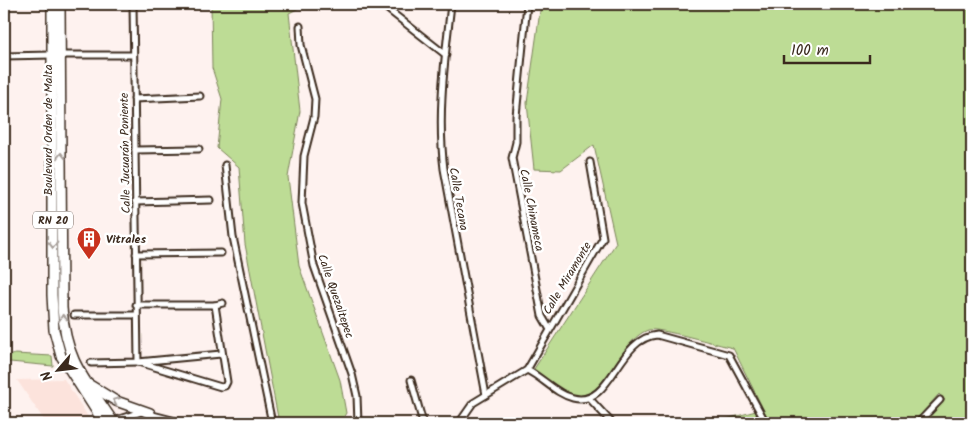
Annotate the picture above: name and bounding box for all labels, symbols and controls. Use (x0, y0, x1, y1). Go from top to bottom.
scale bar (784, 32, 870, 64)
text: 100 m (791, 39, 829, 63)
street label: Boulevard Orden de Malta (39, 64, 58, 196)
street label: Calle Jucuarán Poniente (115, 92, 136, 214)
one-way arrow (56, 152, 66, 160)
street label: Calle Tecana (444, 166, 473, 232)
street label: Calle Chinameca (514, 167, 549, 253)
road number: RN 20 (33, 212, 73, 228)
building icon: Vitrales (76, 226, 102, 260)
place label: Vitrales (106, 230, 146, 249)
street label: Calle Miramonte (538, 238, 597, 318)
one-way arrow (48, 242, 58, 249)
street label: Calle Quezaltepec (312, 251, 359, 341)
one-way arrow (58, 314, 69, 322)
north arrow (32, 344, 82, 394)
text: N (36, 366, 59, 385)
one-way arrow (112, 397, 121, 407)

